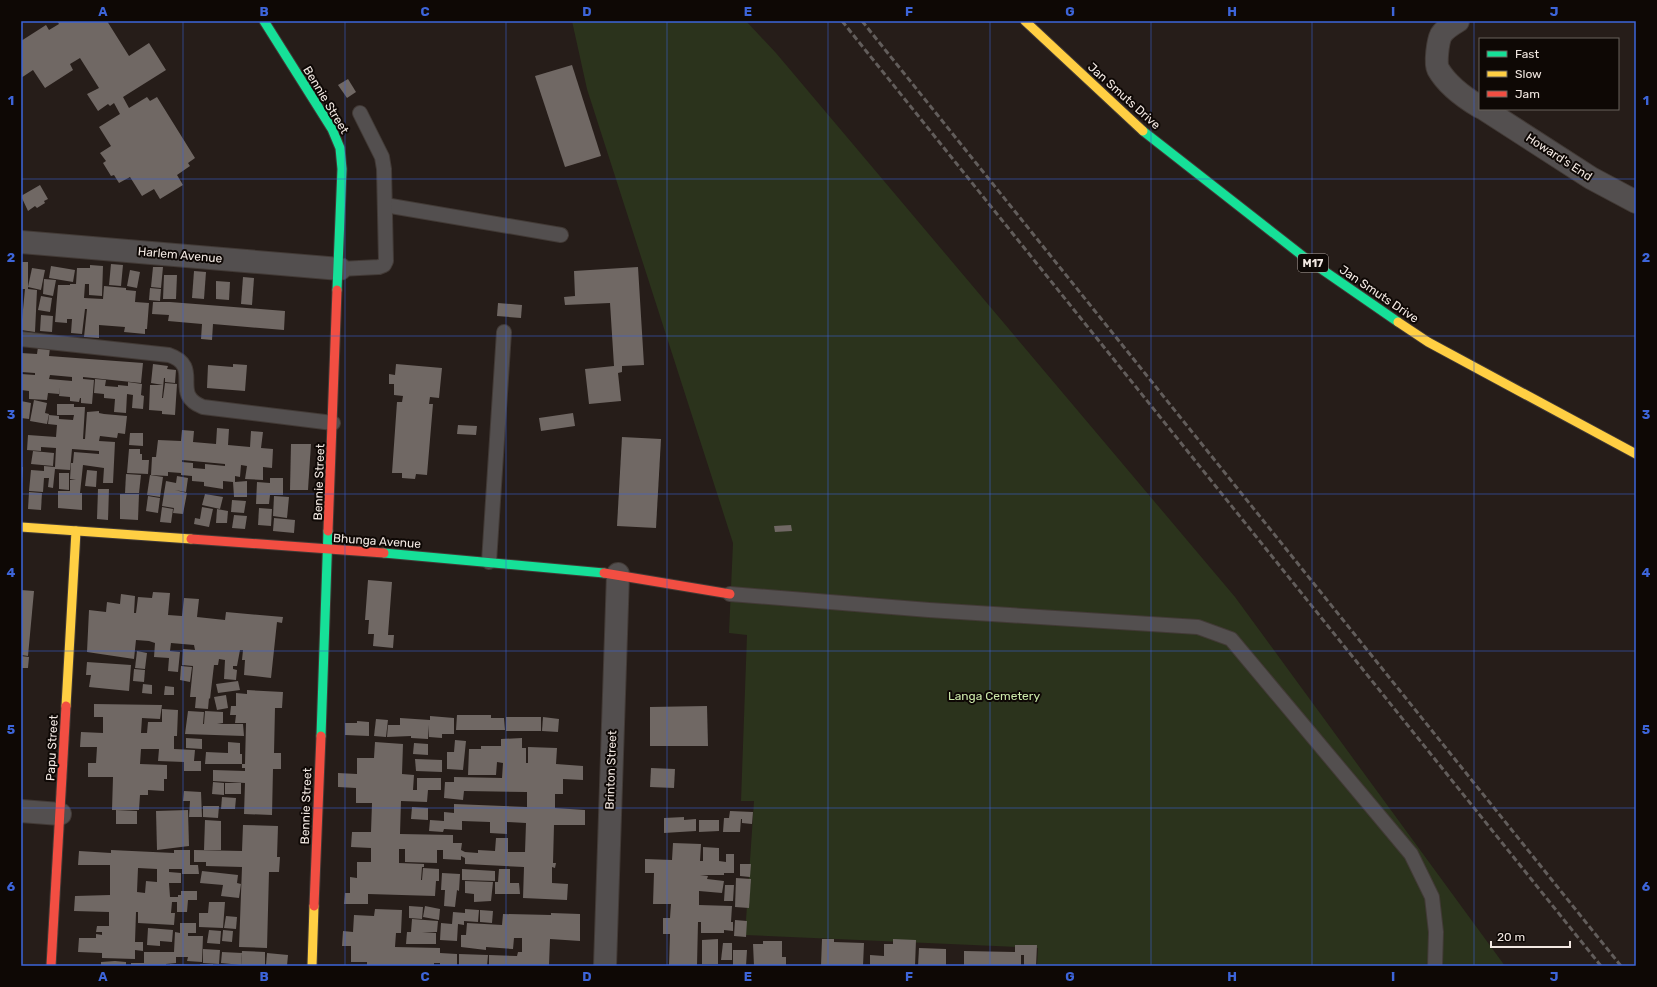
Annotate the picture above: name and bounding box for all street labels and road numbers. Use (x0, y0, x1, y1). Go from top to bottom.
street label: Jan Smuts Drive (1085, 60, 1163, 132)
street label: Bennie Street (300, 64, 352, 137)
street label: Howard's End (1523, 130, 1595, 184)
street label: Harlem Avenue (137, 244, 223, 266)
road number: M17 (1298, 254, 1328, 272)
street label: Jan Smuts Drive (1337, 262, 1421, 326)
street label: Bennie Street (311, 443, 327, 520)
street label: Bhunga Avenue (332, 531, 422, 551)
street label: Papu Street (43, 714, 61, 781)
street label: Brinton Street (603, 730, 619, 810)
street label: Bennie Street (298, 767, 314, 844)

